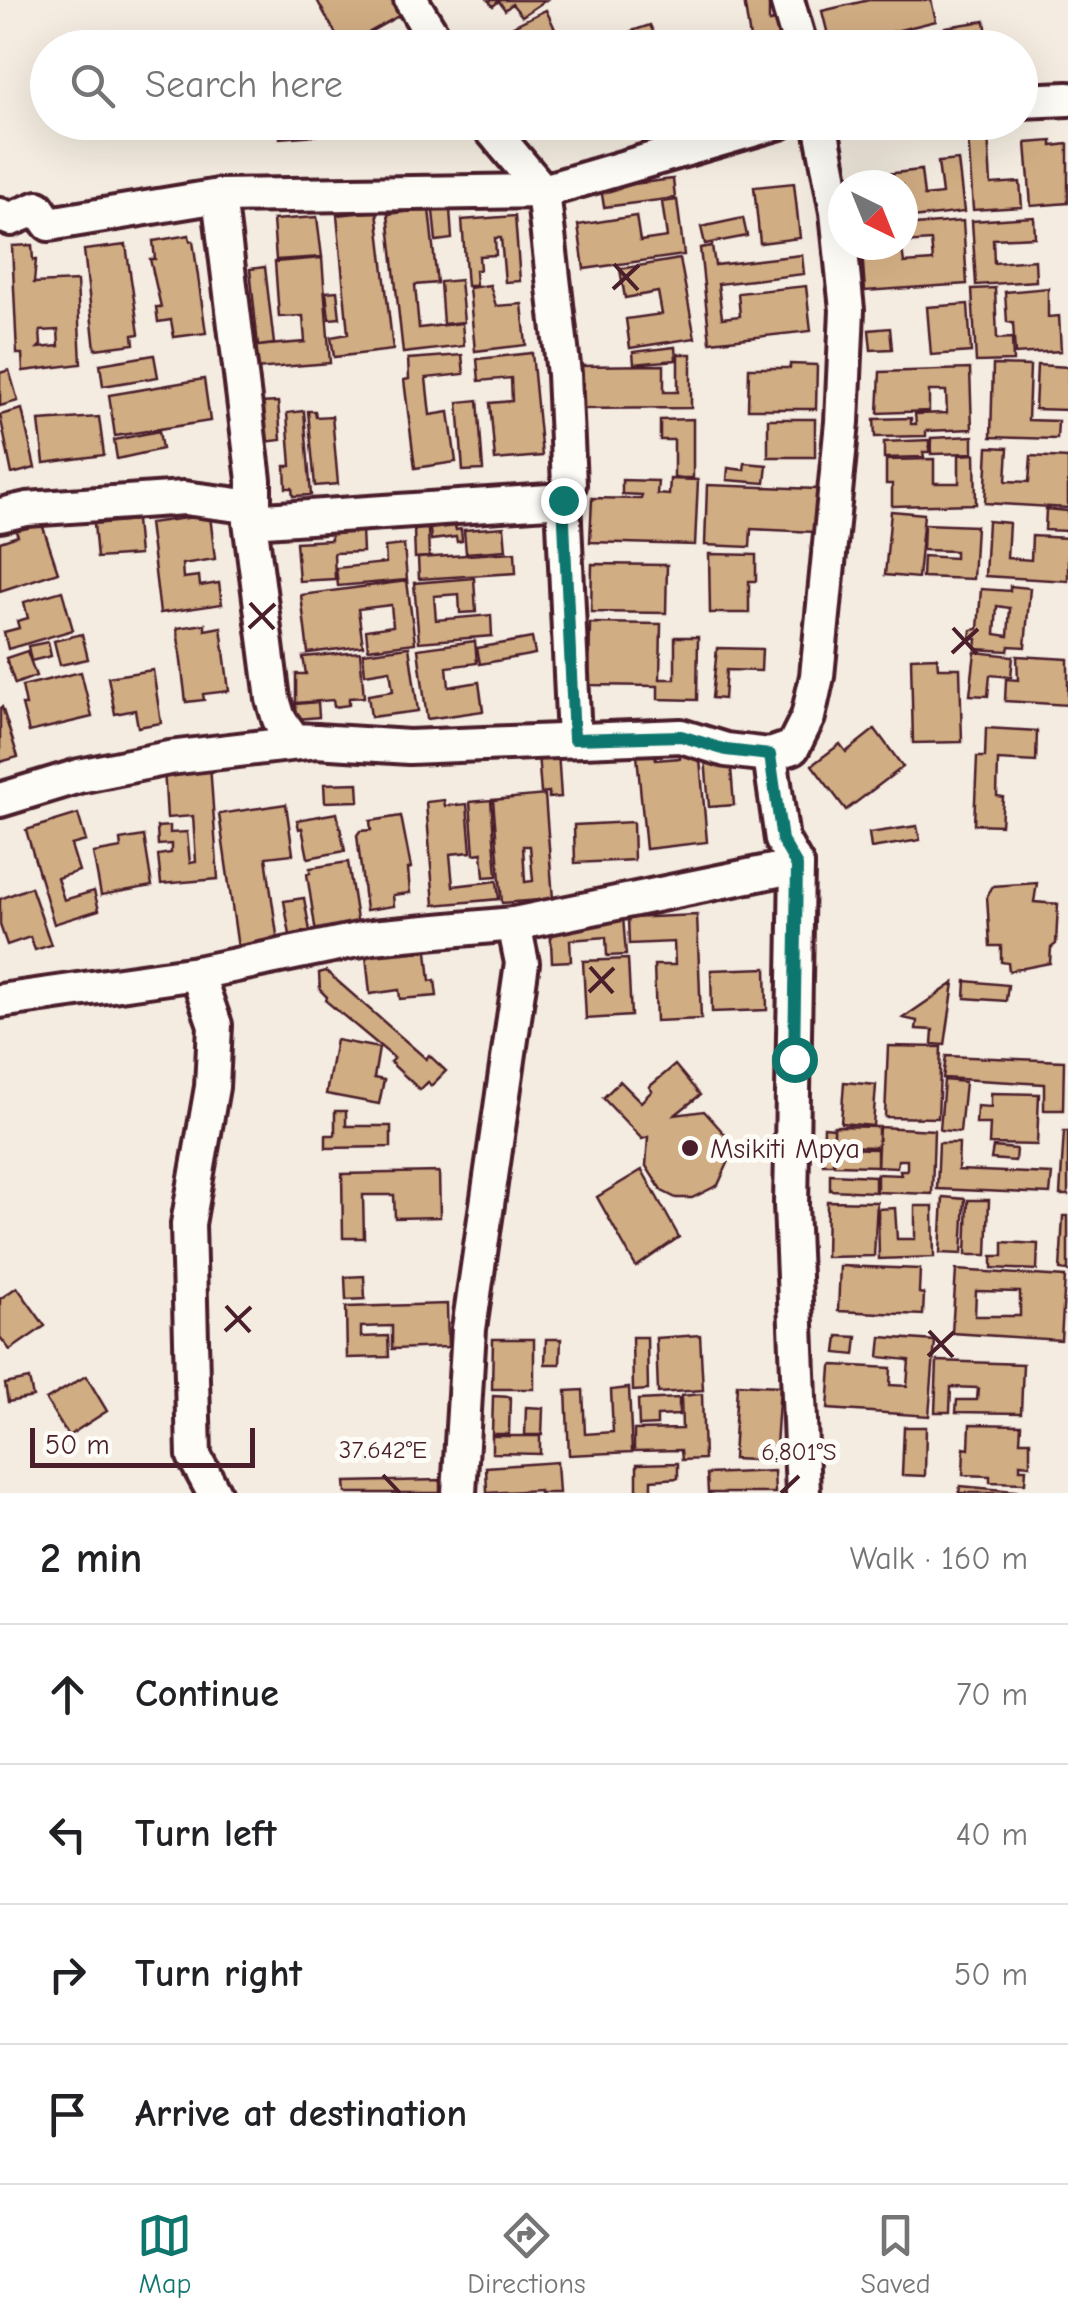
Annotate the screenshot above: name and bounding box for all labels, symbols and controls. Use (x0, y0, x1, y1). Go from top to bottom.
search box (30, 30, 1038, 140)
icon: search (65, 58, 120, 113)
text: Search here (145, 63, 343, 107)
north arrow (828, 170, 918, 260)
route end (541, 478, 587, 524)
route start (772, 1037, 818, 1083)
place label: Msikiti Mpya (710, 1133, 860, 1165)
marker: Msikiti Mpya (679, 1137, 701, 1159)
scale bar (30, 1423, 255, 1468)
text: 50 m (45, 1429, 110, 1461)
text: 37.642°E (339, 1435, 427, 1464)
text: 6.801°S (761, 1437, 837, 1466)
text: 2 min (40, 1534, 142, 1583)
text: Walk · 160 m (850, 1540, 1028, 1577)
icon: ahead (40, 1667, 95, 1722)
text: Continue (135, 1672, 279, 1716)
text: 70 m (956, 1676, 1028, 1713)
icon: left (40, 1807, 95, 1862)
text: Turn left (135, 1812, 276, 1856)
text: 40 m (956, 1816, 1028, 1853)
icon: right (40, 1947, 95, 2002)
text: Turn right (135, 1952, 302, 1996)
text: 50 m (954, 1956, 1028, 1993)
icon: arrive (40, 2087, 95, 2142)
text: Arrive at destination (135, 2092, 467, 2136)
tab: Map (137, 2208, 192, 2300)
tab: Directions (467, 2208, 586, 2300)
tab: Saved (861, 2208, 931, 2300)

